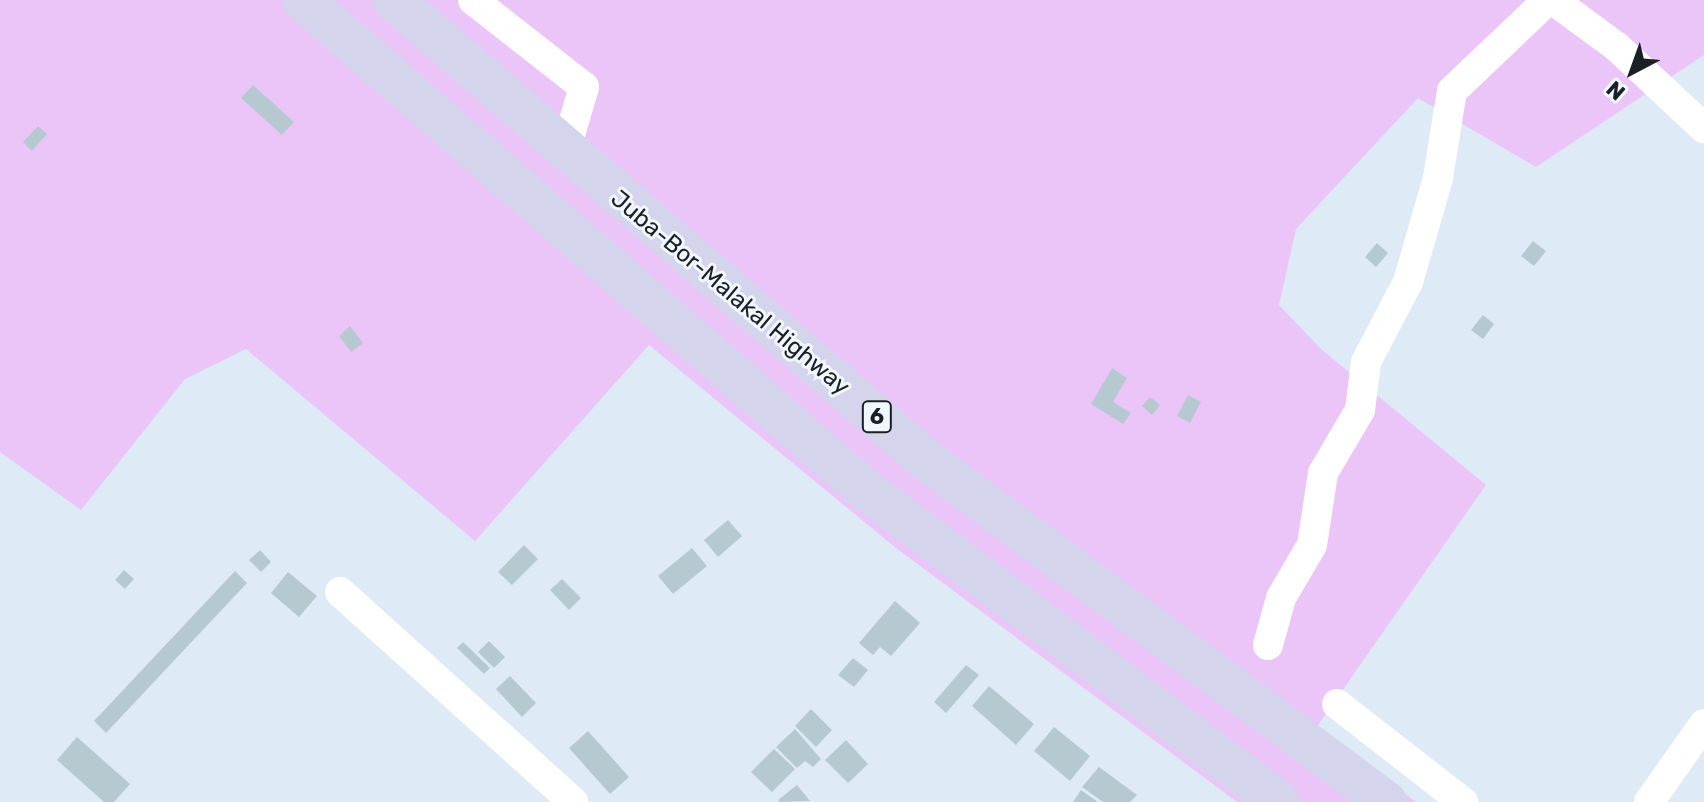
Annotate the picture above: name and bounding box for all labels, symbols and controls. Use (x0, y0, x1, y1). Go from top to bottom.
north arrow (1592, 32, 1672, 112)
text: N (1601, 75, 1631, 106)
street label: Juba-Bor-Malakal Highway (605, 185, 855, 401)
road number: 6 (861, 399, 893, 435)

